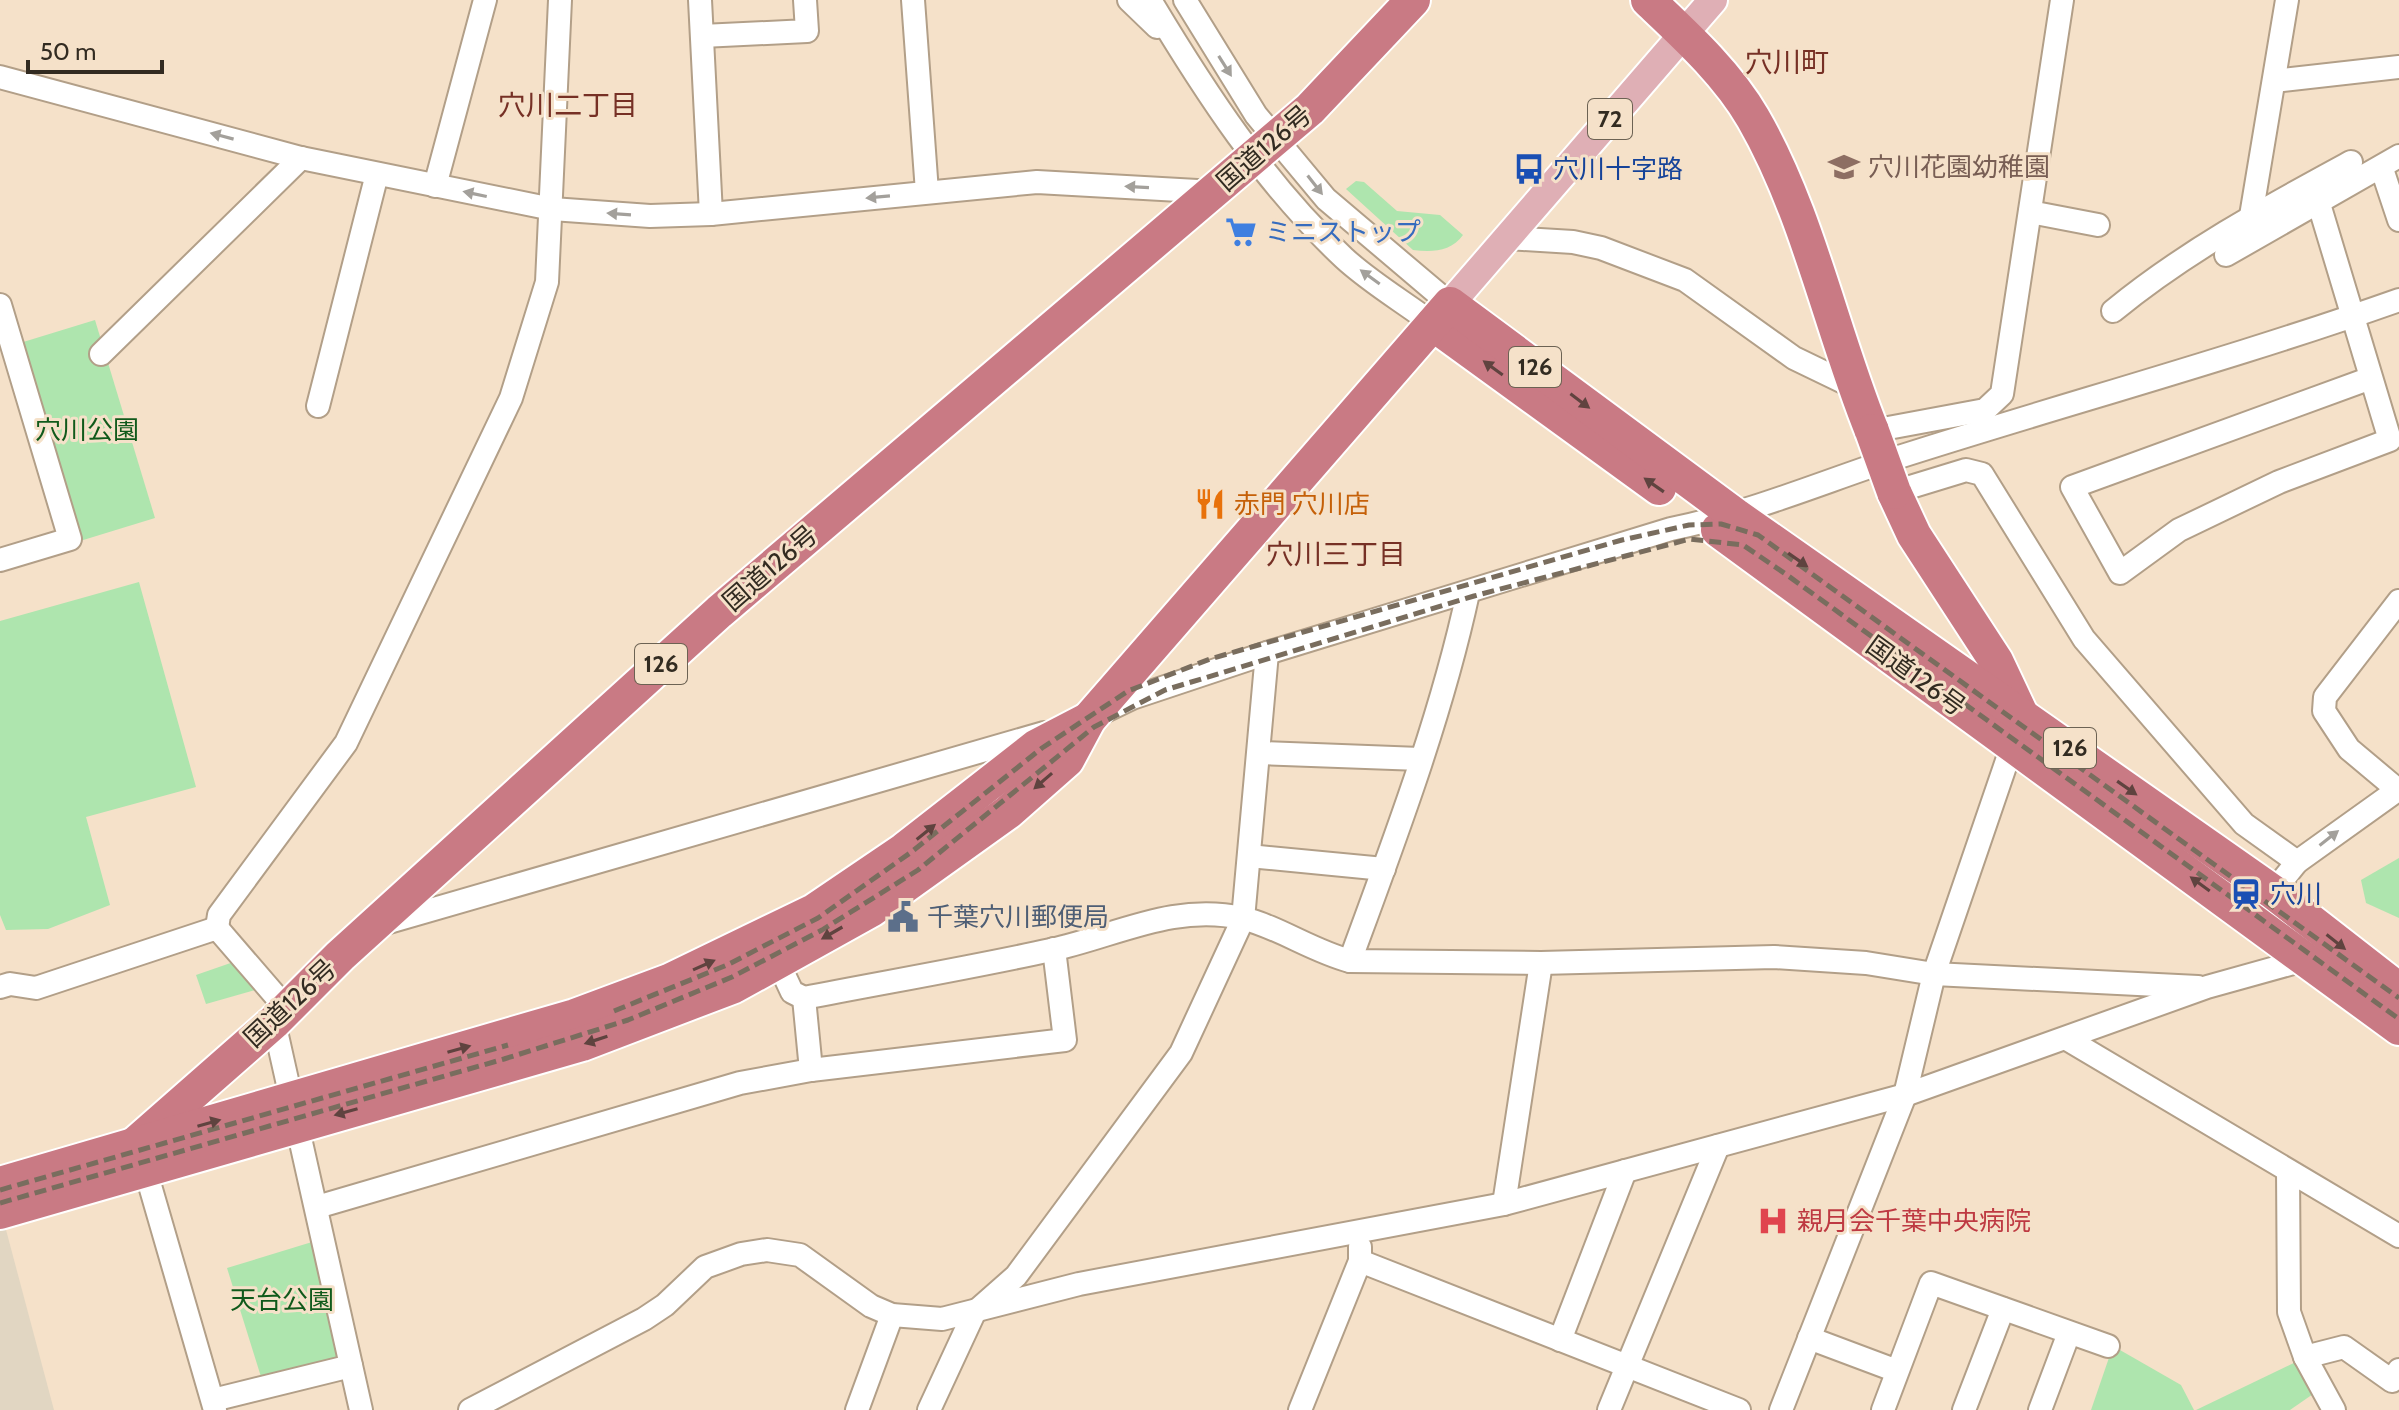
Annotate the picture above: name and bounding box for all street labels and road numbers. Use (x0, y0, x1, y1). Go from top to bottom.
street label: 国道126号 (1210, 98, 1318, 198)
road number: 72 (1588, 99, 1632, 139)
road number: 126 (1509, 347, 1561, 387)
street label: 国道126号 (716, 518, 824, 618)
street label: 国道126号 (1860, 629, 1972, 723)
road number: 126 (635, 644, 687, 684)
road number: 126 (2044, 728, 2096, 768)
street label: 国道126号 (237, 952, 343, 1054)

